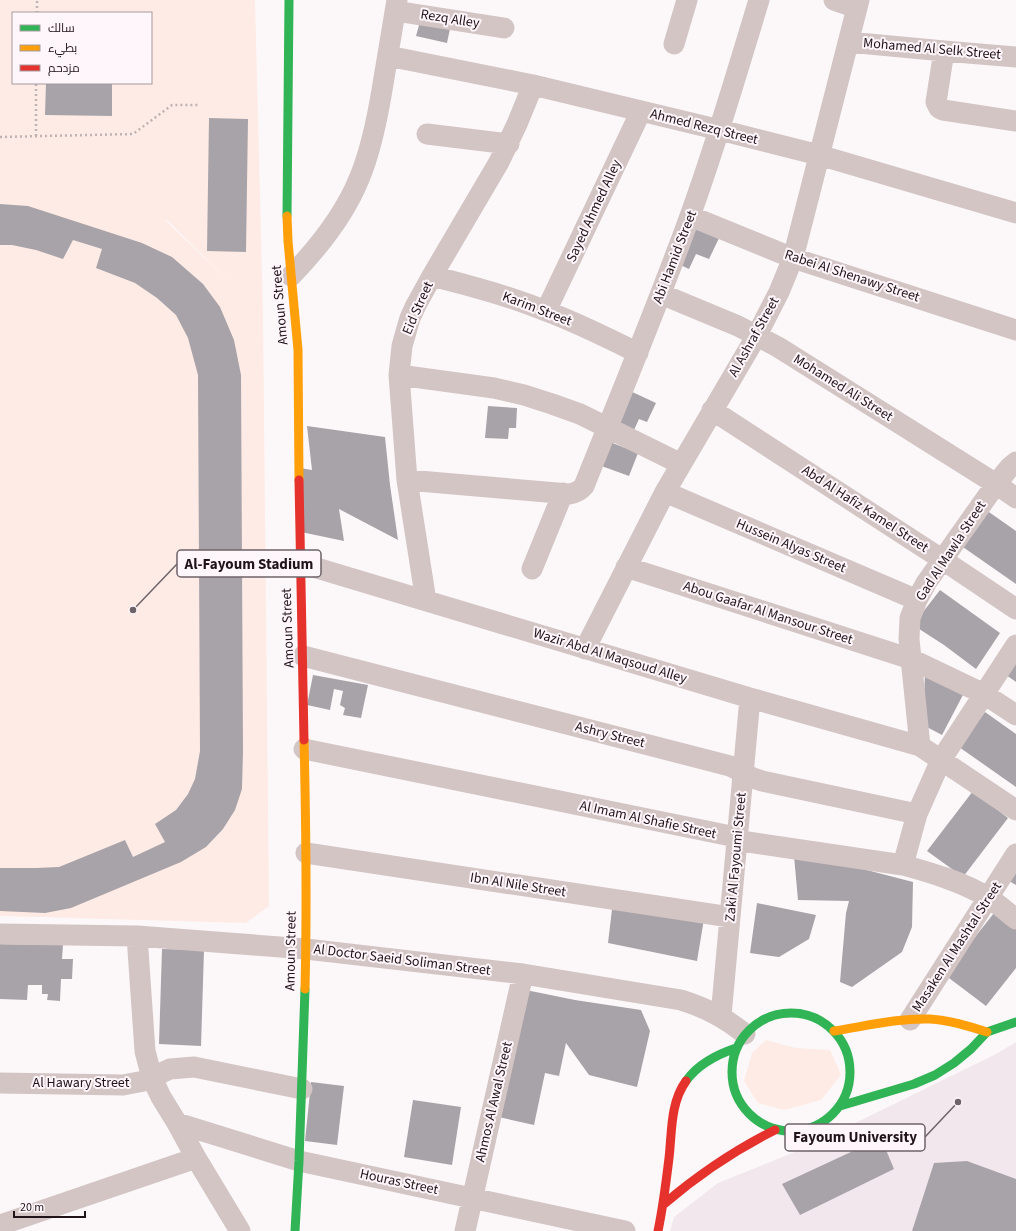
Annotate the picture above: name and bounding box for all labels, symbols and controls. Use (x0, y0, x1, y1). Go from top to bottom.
street label: Rezq Alley (419, 4, 481, 34)
legend (12, 12, 152, 84)
text: سالك (48, 20, 75, 37)
street label: Mohamed Al Selk Street (862, 33, 1002, 65)
text: بطيء (48, 40, 77, 58)
text: مزدحم (48, 60, 80, 77)
street label: Ahmed Rezq Street (648, 104, 760, 150)
street label: Sayed Ahmed Alley (561, 156, 627, 266)
street label: Abi Hamid Street (648, 207, 702, 307)
street label: Rabei Al Shenawy Street (782, 245, 922, 307)
street label: Amoun Street (267, 264, 293, 346)
street label: Eid Street (397, 278, 439, 338)
street label: Karim Street (499, 287, 575, 332)
street label: Al Ashraf Street (724, 293, 784, 381)
street label: Mohamed Ali Street (789, 349, 897, 427)
street label: Abd Al Hafiz Kamel Street (798, 460, 933, 558)
street label: Gad Al Mawla Street (911, 497, 991, 605)
street label: Hussein Alyas Street (733, 514, 849, 578)
callout: Al-Fayoum Stadium (177, 550, 321, 577)
text: Al-Fayoum Stadium (184, 554, 313, 575)
street label: Abou Gaafar Al Mansour Street (681, 576, 856, 650)
street label: Amoun Street (277, 587, 299, 668)
street label: Wazir Abd Al Maqsoud Alley (531, 623, 690, 689)
street label: Ashry Street (573, 717, 647, 753)
street label: Zaki Al Fayoumi Street (720, 791, 752, 922)
street label: Al Imam Al Shafie Street (578, 796, 718, 844)
street label: Ibn Al Nile Street (469, 868, 568, 902)
street label: Masaken Al Mashtal Street (907, 878, 1007, 1016)
street label: Amoun Street (280, 911, 302, 991)
street label: Al Doctor Saeid Soliman Street (312, 939, 492, 981)
street label: Ahmos Al Awal Street (470, 1040, 518, 1164)
street label: Al Hawary Street (33, 1073, 130, 1093)
callout: Fayoum University (785, 1124, 925, 1151)
text: Fayoum University (793, 1127, 917, 1148)
street label: Houras Street (358, 1164, 440, 1200)
scale bar (14, 1193, 85, 1219)
text: 20 m (20, 1199, 44, 1216)

